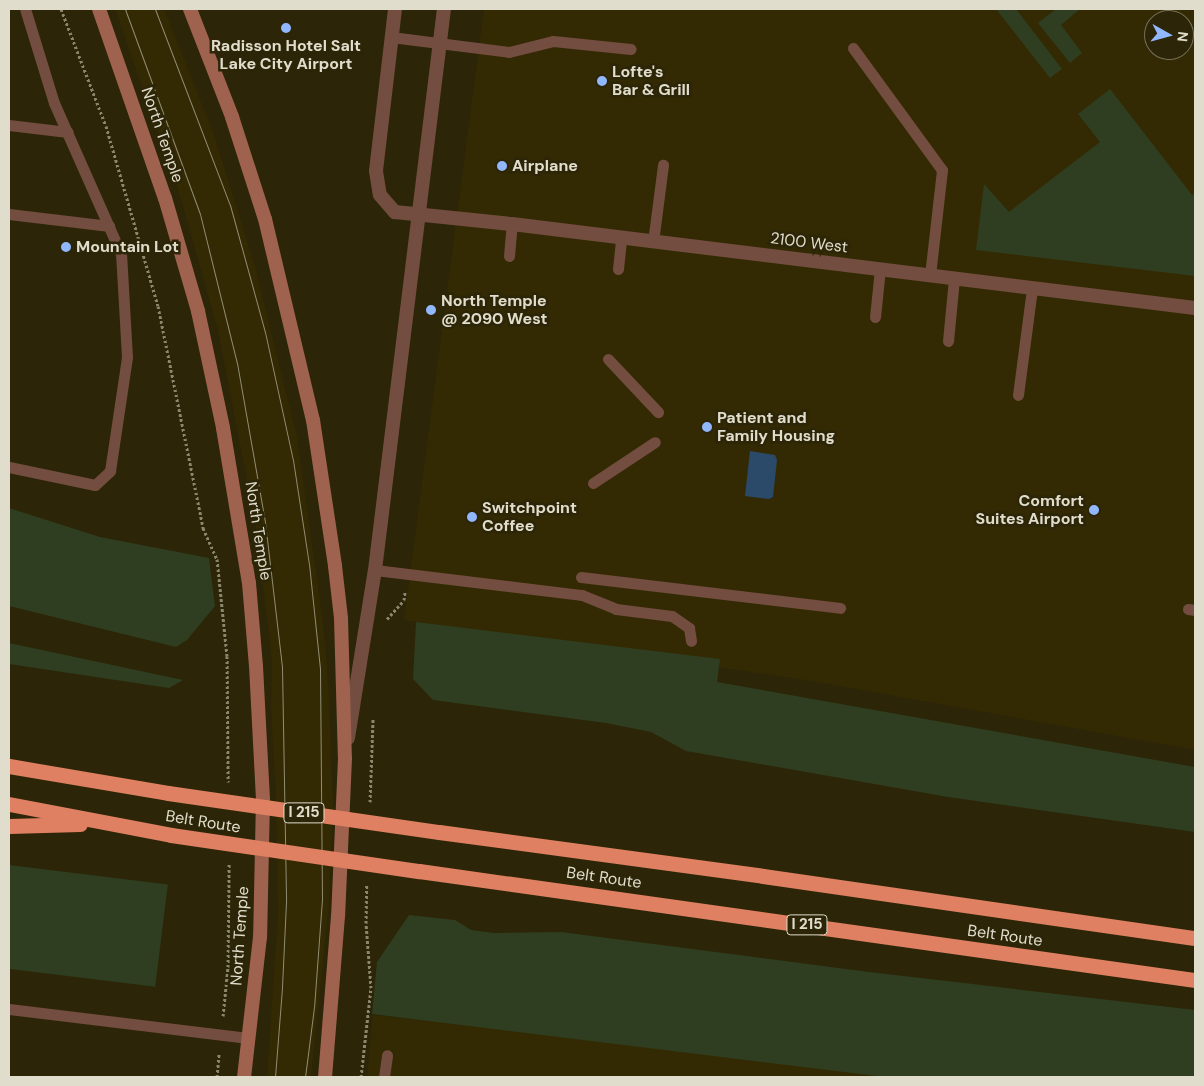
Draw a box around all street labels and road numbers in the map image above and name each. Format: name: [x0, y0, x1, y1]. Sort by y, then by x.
street label: North Temple: [137, 85, 187, 185]
street label: 2100 West: [769, 229, 849, 257]
street label: North Temple: [241, 480, 275, 582]
road number: I 215: [283, 800, 325, 826]
street label: Belt Route: [164, 807, 242, 837]
street label: Belt Route: [565, 863, 643, 893]
street label: North Temple: [227, 886, 253, 986]
road number: I 215: [786, 912, 828, 938]
street label: Belt Route: [966, 921, 1044, 951]

